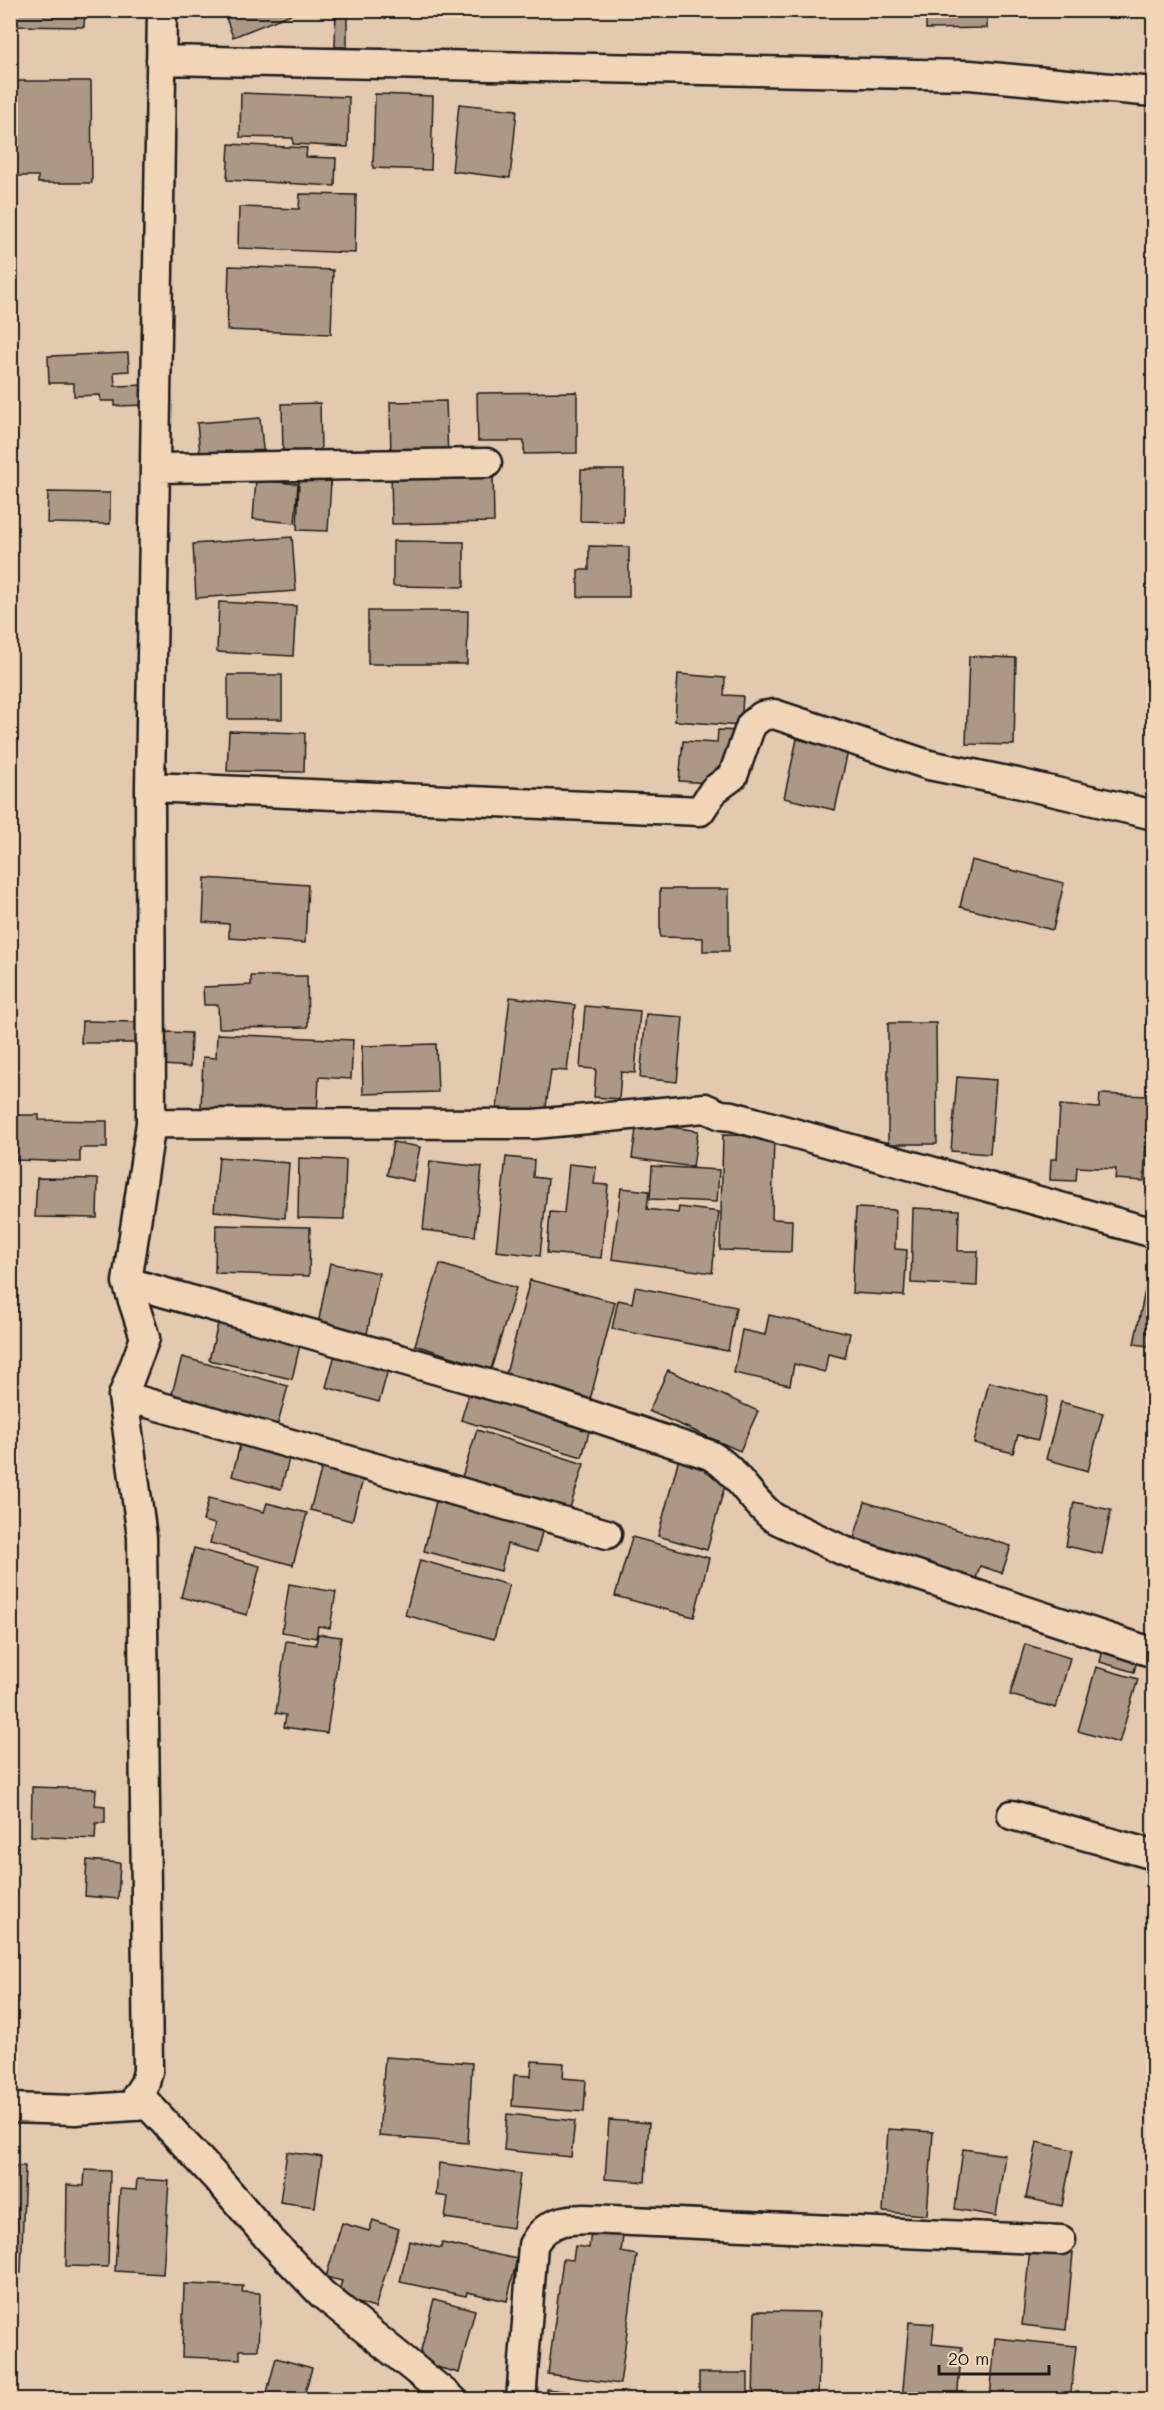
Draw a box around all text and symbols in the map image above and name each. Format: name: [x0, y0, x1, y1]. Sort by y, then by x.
scale bar: [939, 2338, 1048, 2376]
text: 20 m: [948, 2346, 989, 2370]

